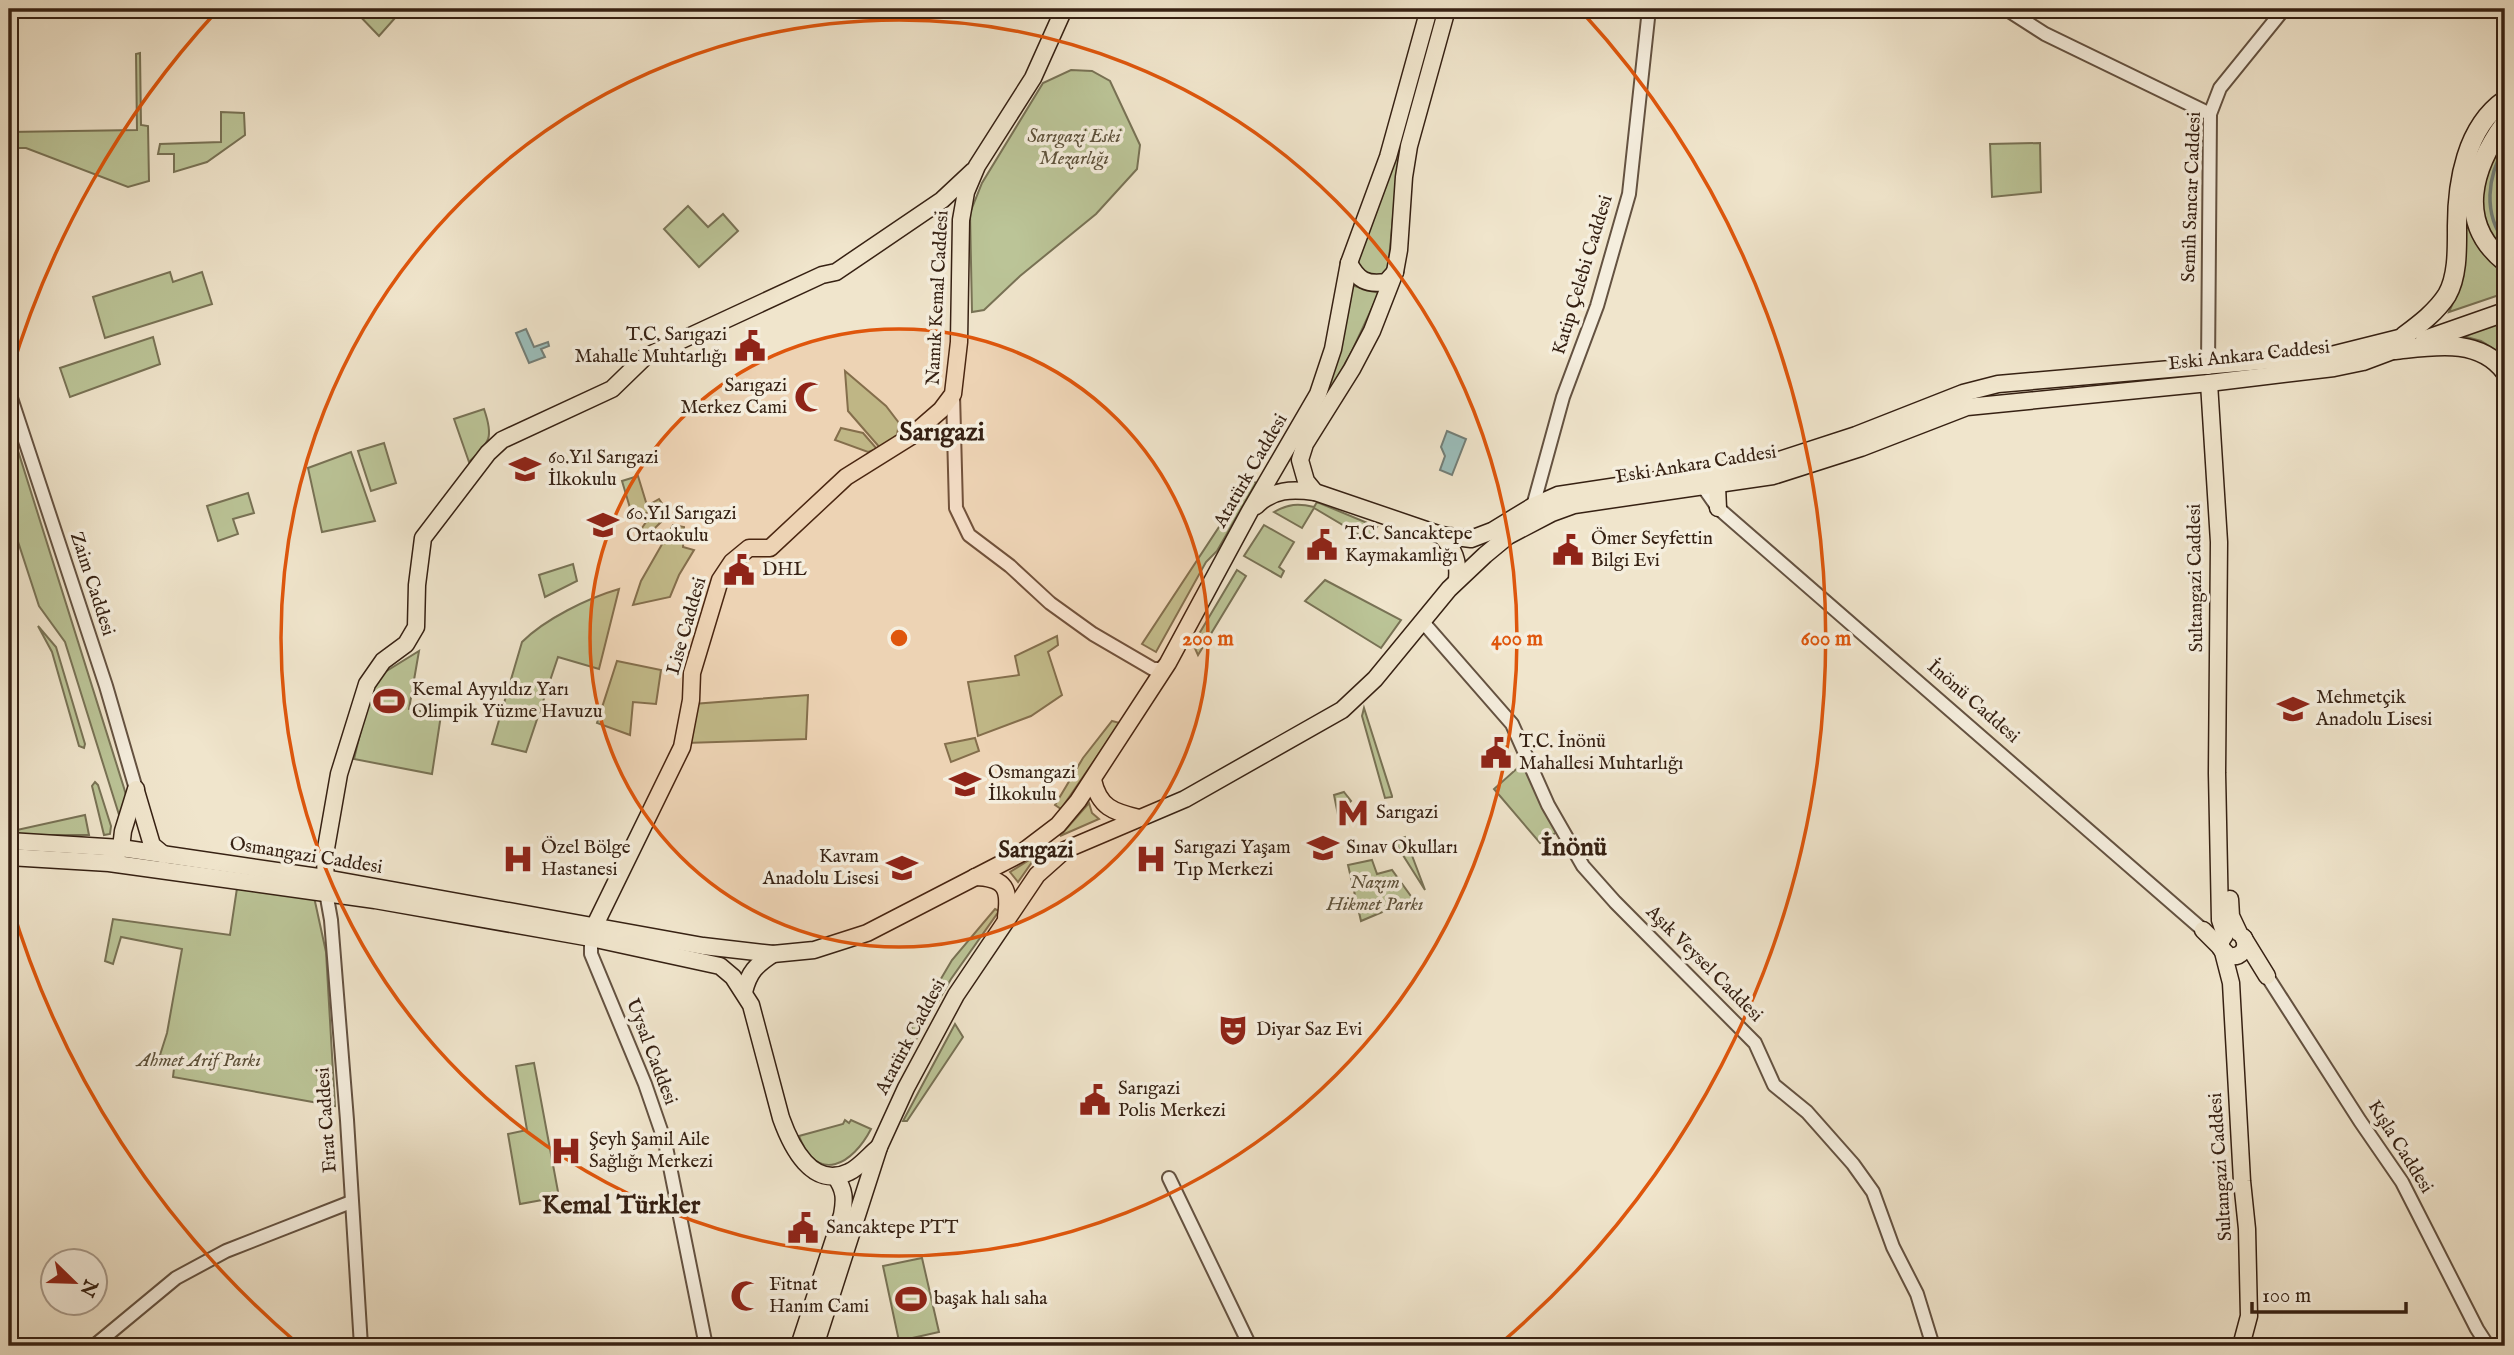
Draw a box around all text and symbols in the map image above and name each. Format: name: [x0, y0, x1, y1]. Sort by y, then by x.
street label: Semih Sancar Caddesi: [2177, 111, 2207, 283]
park label: Sarıgazi Eski Mezarlığı: [1027, 125, 1122, 171]
street label: Katip Çelebi Caddesi: [1547, 192, 1619, 358]
street label: Namık Kemal Caddesi: [921, 210, 955, 386]
place label: T.C. Sarıgazi Mahalle Muhtarlığı: [574, 323, 727, 369]
public building icon: T.C. Sarıgazi Mahalle Muhtarlığı: [733, 329, 767, 363]
street label: Eski Ankara Caddesi: [2167, 336, 2331, 376]
place label: Sarıgazi Merkez Cami: [680, 374, 787, 420]
mosque icon: Sarıgazi Merkez Cami: [793, 380, 827, 414]
street label: Atatürk Caddesi: [1208, 410, 1293, 533]
district label: Sarıgazi: [899, 416, 985, 449]
street label: Eski Ankara Caddesi: [1614, 440, 1778, 490]
place label: 60.Yıl Sarıgazi İlkokulu: [548, 446, 659, 492]
school or university icon: 60.Yıl Sarıgazi İlkokulu: [508, 452, 542, 486]
place label: 60.Yıl Sarıgazi Ortaokulu: [626, 502, 737, 548]
street label: Sultangazi Caddesi: [2183, 503, 2209, 653]
school or university icon: 60.Yıl Sarıgazi Ortaokulu: [586, 508, 620, 542]
place label: T.C. Sancaktepe Kaymakamlığı: [1345, 522, 1473, 568]
place label: Ömer Seyfettin Bilgi Evi: [1591, 527, 1713, 573]
public building icon: T.C. Sancaktepe Kaymakamlığı: [1305, 528, 1339, 562]
street label: Zaim Caddesi: [64, 529, 120, 639]
public building icon: Ömer Seyfettin Bilgi Evi: [1551, 533, 1585, 567]
public building icon: DHL: [722, 553, 756, 587]
place label: DHL: [762, 558, 807, 582]
street label: Lise Caddesi: [662, 574, 712, 678]
centre of rings: [887, 626, 911, 650]
text: 200 m: [1182, 626, 1234, 653]
text: 400 m: [1491, 626, 1544, 653]
text: 600 m: [1801, 626, 1852, 653]
street label: İnönü Caddesi: [1922, 655, 2024, 749]
place label: Kemal Ayyıldız Yarı Olimpik Yüzme Havuzu: [412, 678, 603, 724]
sports icon: Kemal Ayyıldız Yarı Olimpik Yüzme Havuzu: [372, 684, 406, 718]
place label: Mehmetçik Anadolu Lisesi: [2315, 686, 2432, 732]
school or university icon: Mehmetçik Anadolu Lisesi: [2276, 692, 2310, 726]
place label: T.C. İnönü Mahallesi Muhtarlığı: [1519, 730, 1683, 776]
public building icon: T.C. İnönü Mahallesi Muhtarlığı: [1479, 736, 1513, 770]
place label: Osmangazi İlkokulu: [988, 761, 1076, 807]
school or university icon: Osmangazi İlkokulu: [948, 767, 982, 801]
metro station icon: Sarıgazi: [1336, 796, 1370, 830]
place label: Sarıgazi: [1376, 801, 1438, 825]
school or university icon: Sınav Okulları: [1306, 831, 1340, 865]
district label: İnönü: [1541, 831, 1608, 864]
street label: Osmangazi Caddesi: [228, 832, 384, 880]
place label: Özel Bölge Hastanesi: [541, 836, 631, 882]
district label: Sarıgazi: [998, 836, 1074, 865]
place label: Sarıgazi Yaşam Tıp Merkezi: [1174, 836, 1291, 882]
place label: Sınav Okulları: [1346, 836, 1458, 860]
hospital icon: Özel Bölge Hastanesi: [501, 842, 535, 876]
hospital icon: Sarıgazi Yaşam Tıp Merkezi: [1134, 842, 1168, 876]
place label: Kavram Anadolu Lisesi: [762, 845, 879, 891]
school or university icon: Kavram Anadolu Lisesi: [885, 851, 919, 885]
park label: Nazım Hikmet Parkı: [1325, 871, 1424, 917]
street label: Aşık Veysel Caddesi: [1640, 900, 1768, 1028]
street label: Atatürk Caddesi: [870, 975, 952, 1100]
street label: Uysal Caddesi: [620, 995, 682, 1109]
theatre icon: Diyar Saz Evi: [1216, 1013, 1250, 1047]
place label: Diyar Saz Evi: [1256, 1018, 1362, 1042]
park label: Ahmet Arif Parkı: [135, 1049, 261, 1073]
street label: Fırat Caddesi: [311, 1067, 343, 1173]
place label: Sarıgazi Polis Merkezi: [1118, 1077, 1226, 1123]
public building icon: Sarıgazi Polis Merkezi: [1078, 1083, 1112, 1117]
street label: Sultangazi Caddesi: [2204, 1092, 2238, 1242]
street label: Kışla Caddesi: [2362, 1096, 2438, 1198]
place label: Şeyh Şamil Aile Sağlığı Merkezi: [589, 1128, 713, 1174]
hospital icon: Şeyh Şamil Aile Sağlığı Merkezi: [549, 1134, 583, 1168]
district label: Kemal Türkler: [542, 1189, 701, 1222]
public building icon: Sancaktepe PTT: [786, 1211, 820, 1245]
place label: Sancaktepe PTT: [826, 1216, 958, 1240]
north arrow: [38, 1246, 108, 1316]
scale bar: [2252, 1271, 2406, 1315]
place label: Fitnat Hanım Cami: [769, 1273, 869, 1319]
text: N: [73, 1275, 102, 1301]
mosque icon: Fitnat Hanım Cami: [729, 1279, 763, 1313]
sports icon: başak halı saha: [894, 1282, 928, 1316]
text: 100 m: [2262, 1283, 2311, 1310]
place label: başak halı saha: [934, 1287, 1048, 1311]

